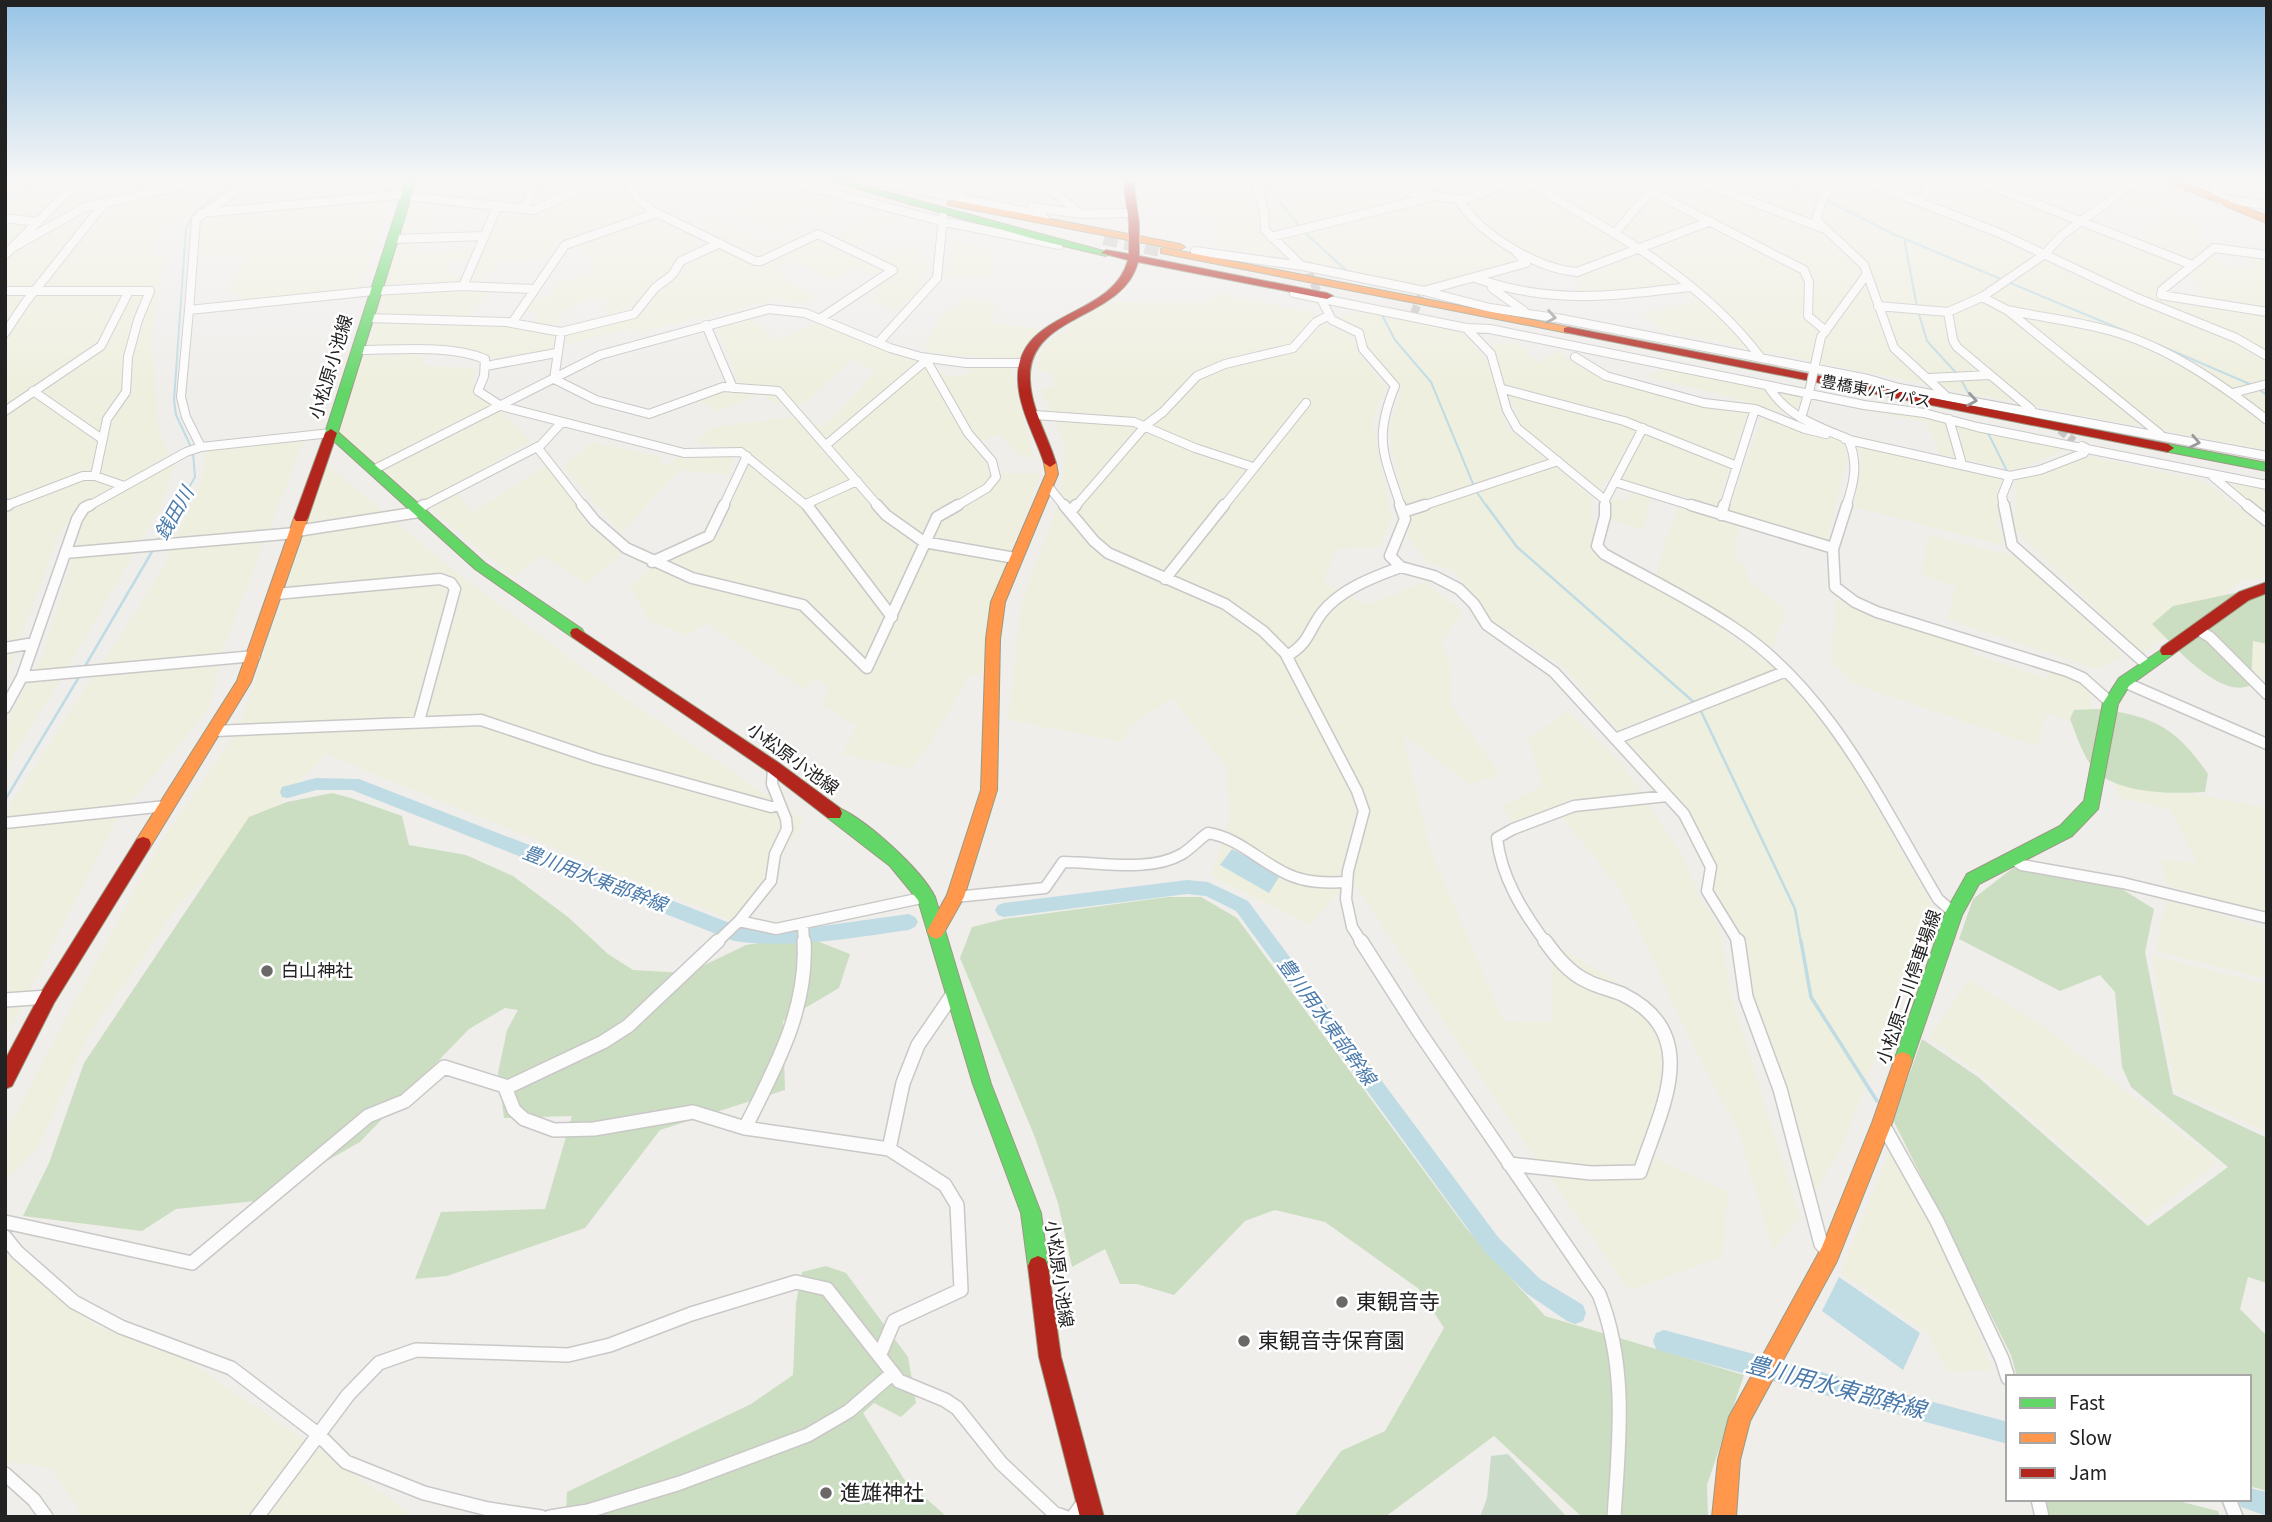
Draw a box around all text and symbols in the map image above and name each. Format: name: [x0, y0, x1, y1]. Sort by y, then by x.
one-way arrow: [1545, 309, 1557, 324]
street label: 小松原小池線: [304, 312, 359, 422]
street label: 豊橋東バイパス: [1819, 371, 1933, 413]
one-way arrow: [1966, 392, 1978, 407]
one-way arrow: [2189, 434, 2201, 449]
water label: 銭田川: [149, 481, 202, 545]
street label: 小松原小池線: [742, 718, 844, 801]
water label: 豊川用水東部幹線: [519, 840, 672, 920]
street label: 小松原二川停車場線: [1871, 907, 1948, 1068]
water label: 豊川用水東部幹線: [1270, 952, 1383, 1093]
place label: 白山神社: [281, 959, 353, 984]
marker: 白山神社: [259, 963, 275, 979]
street label: 小松原小池線: [1039, 1219, 1078, 1329]
place label: 東観音寺: [1356, 1287, 1440, 1317]
marker: 東観音寺: [1334, 1294, 1350, 1310]
place label: 東観音寺保育園: [1258, 1326, 1405, 1356]
marker: 東観音寺保育園: [1236, 1333, 1252, 1349]
water label: 豊川用水東部幹線: [1743, 1348, 1932, 1428]
legend: [2006, 1375, 2251, 1501]
text: Fast: [2069, 1388, 2105, 1418]
text: Slow: [2069, 1423, 2112, 1453]
text: Jam: [2069, 1458, 2107, 1488]
place label: 進雄神社: [840, 1478, 924, 1508]
marker: 進雄神社: [818, 1485, 834, 1501]

